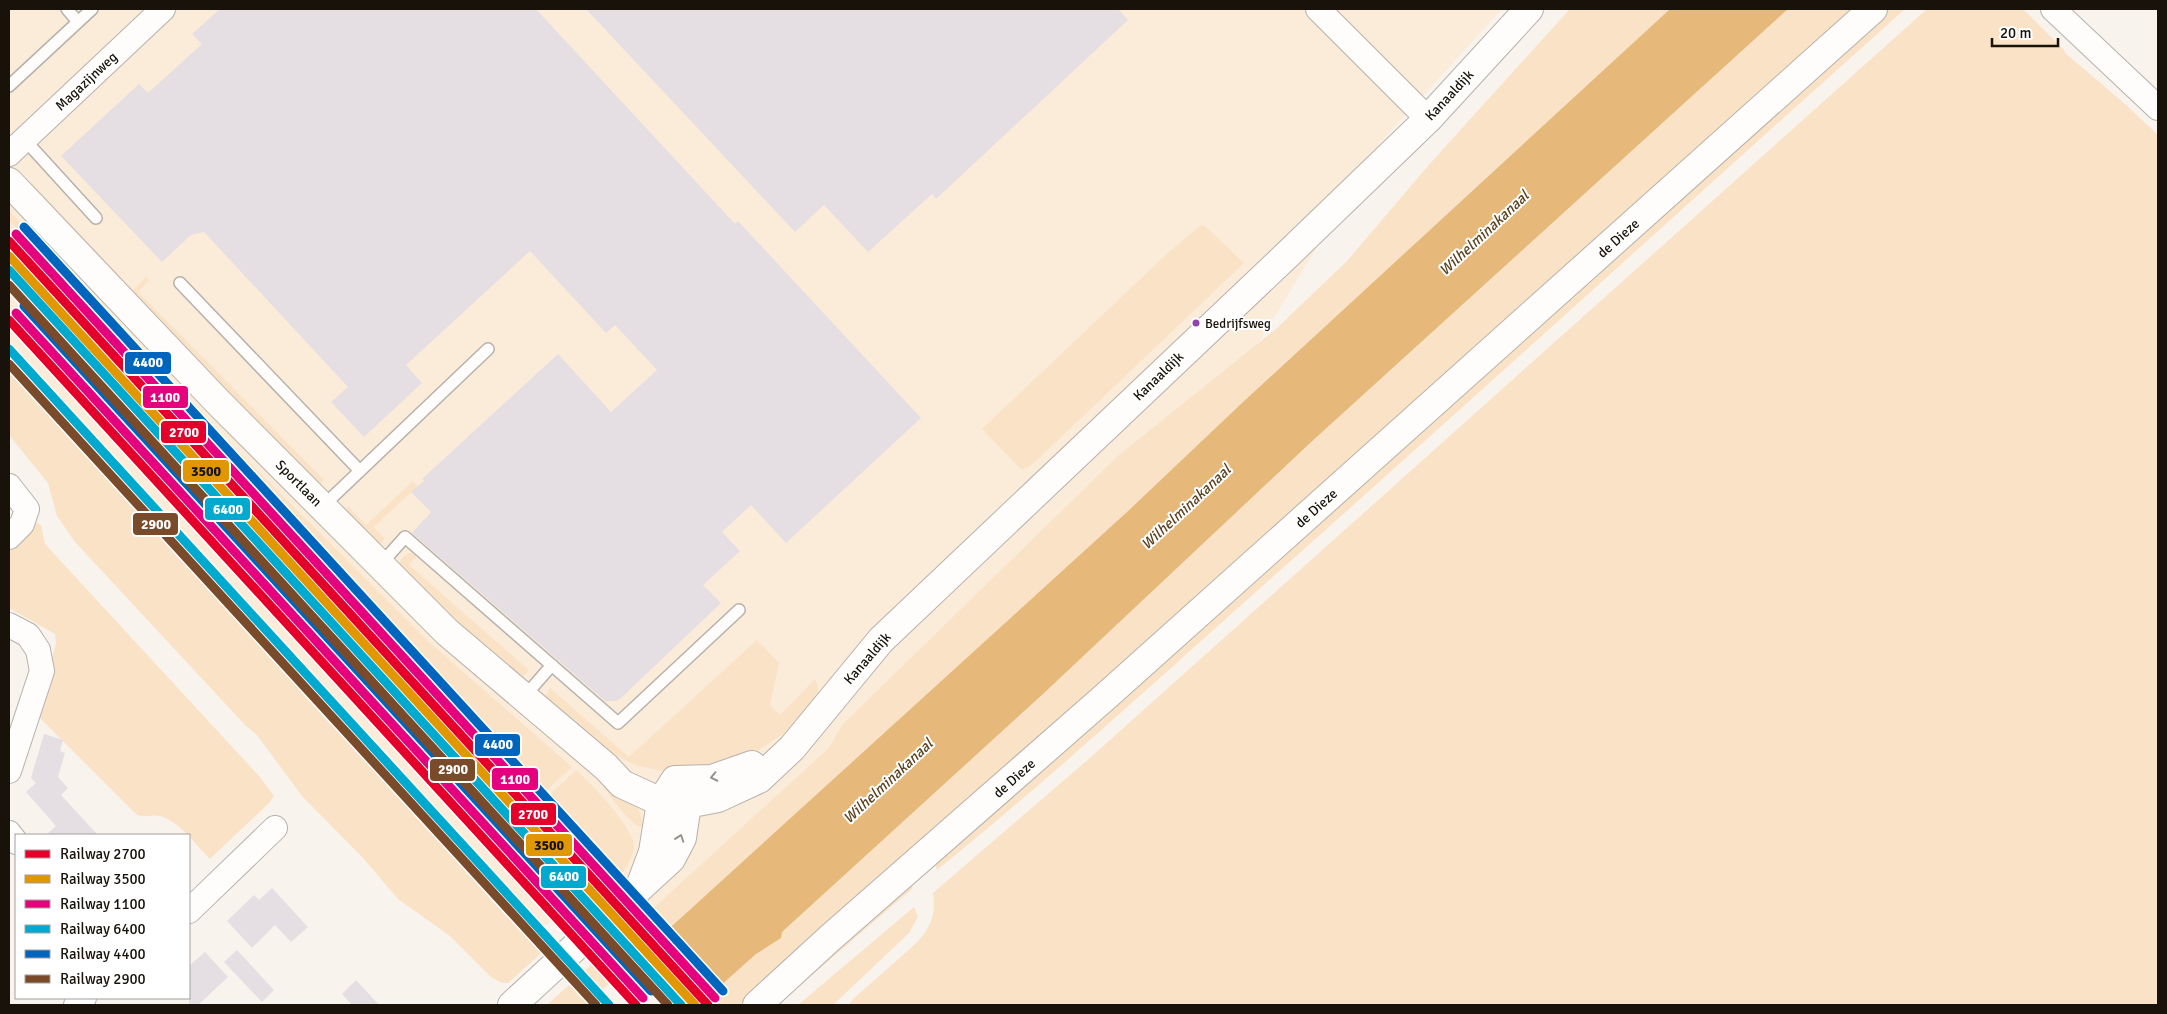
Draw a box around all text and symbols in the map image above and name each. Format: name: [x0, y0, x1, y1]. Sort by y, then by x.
scale bar: [1992, 15, 2058, 47]
text: 20 m: [2000, 24, 2031, 42]
street label: Magazijnweg: [52, 48, 121, 114]
street label: Kanaaldijk: [1422, 66, 1477, 124]
water label: Wilhelminakanaal: [1435, 186, 1534, 279]
street label: de Dieze: [1594, 215, 1643, 262]
place label: Bedrijfsweg: [1205, 316, 1271, 332]
marker: Bedrijfsweg: [1191, 318, 1201, 328]
street label: Kanaaldijk: [1130, 348, 1187, 404]
line badge: 4400: [124, 351, 172, 375]
text: 4400: [133, 354, 164, 371]
line badge: 1100: [142, 385, 189, 409]
text: 1100: [150, 389, 181, 406]
line badge: 2700: [160, 420, 207, 444]
text: 2700: [169, 424, 200, 441]
street label: Sportlaan: [272, 457, 325, 510]
line badge: 3500: [182, 459, 230, 483]
water label: Wilhelminakanaal: [1137, 460, 1236, 553]
text: 3500: [191, 463, 222, 480]
street label: de Dieze: [1292, 485, 1341, 532]
line badge: 6400: [204, 497, 251, 521]
text: 6400: [213, 501, 244, 518]
line badge: 2900: [132, 512, 179, 536]
text: 2900: [141, 516, 172, 533]
street label: Kanaaldijk: [840, 629, 895, 688]
line badge: 4400: [474, 733, 521, 757]
water label: Wilhelminakanaal: [839, 734, 938, 827]
text: 4400: [483, 736, 514, 753]
street label: de Dieze: [990, 755, 1039, 802]
line badge: 2900: [429, 758, 476, 782]
text: 2900: [438, 761, 469, 778]
line badge: 1100: [491, 767, 539, 791]
text: 1100: [500, 771, 531, 788]
one-way arrow: [709, 771, 718, 782]
line badge: 2700: [510, 802, 557, 826]
text: 2700: [518, 806, 549, 823]
line badge: 3500: [525, 833, 573, 857]
legend: [15, 834, 190, 999]
one-way arrow: [674, 835, 684, 843]
text: 3500: [534, 837, 565, 854]
text: Railway 2700: [60, 845, 146, 863]
line badge: 6400: [540, 865, 587, 889]
text: 6400: [549, 868, 580, 885]
text: Railway 3500: [60, 870, 146, 888]
text: Railway 1100: [60, 895, 146, 913]
text: Railway 6400: [60, 920, 146, 938]
text: Railway 4400: [60, 945, 146, 963]
text: Railway 2900: [60, 970, 146, 988]

